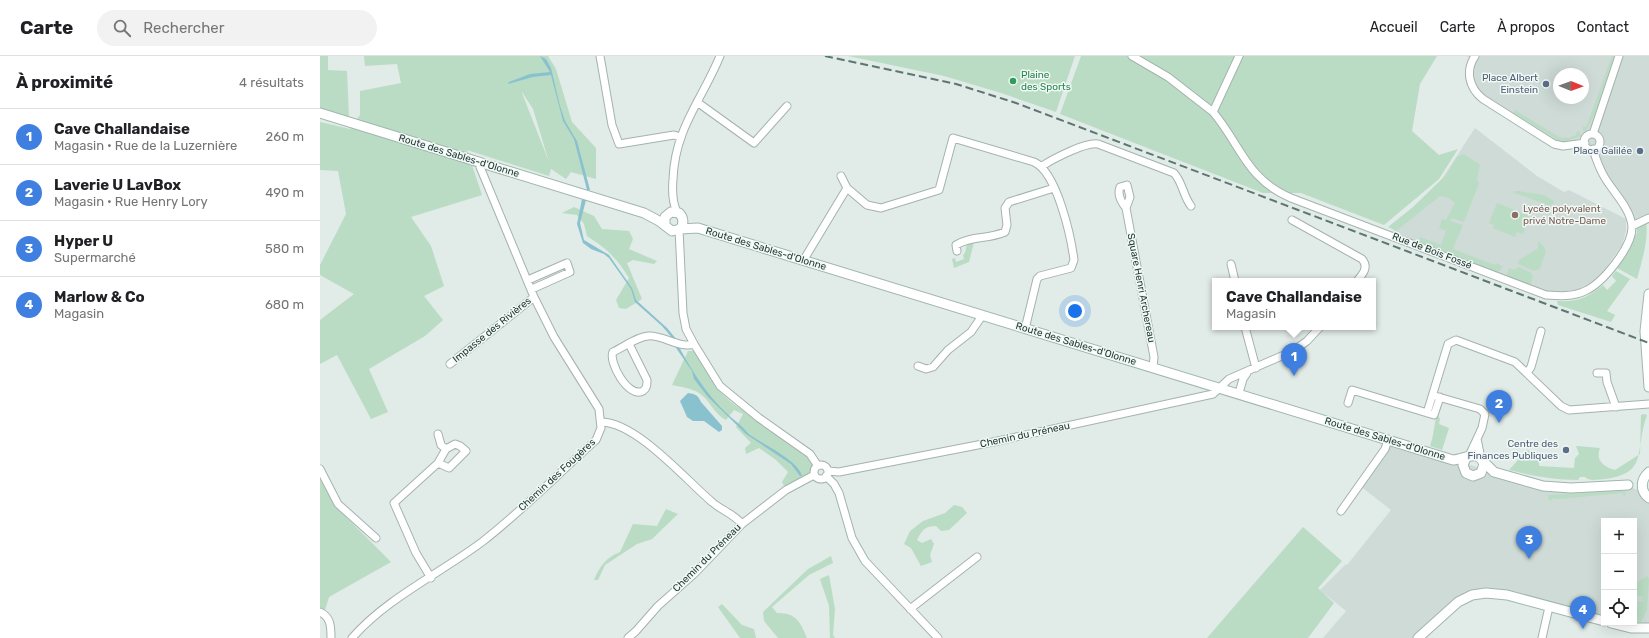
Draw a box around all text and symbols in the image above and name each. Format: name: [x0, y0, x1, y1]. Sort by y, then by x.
search box: [97, 10, 377, 46]
text: Carte: [20, 16, 73, 39]
icon: search: [111, 17, 133, 39]
text: Rechercher: [143, 19, 224, 37]
text: Accueil: [1370, 19, 1418, 36]
text: Carte: [1440, 19, 1475, 36]
text: À propos: [1497, 19, 1555, 36]
text: Contact: [1577, 19, 1629, 36]
north arrow: [1553, 68, 1589, 104]
place label: Plaine des Sports: [1021, 69, 1071, 93]
text: À proximité: [16, 72, 113, 92]
place label: Place Albert Einstein: [1482, 72, 1538, 96]
text: 4 résultats: [239, 75, 304, 90]
marker: Plaine des Sports: [1008, 76, 1018, 86]
marker: Place Albert Einstein: [1541, 79, 1551, 89]
text: Cave Challandaise: [54, 120, 190, 138]
text: 1: [26, 129, 32, 144]
text: 260 m: [266, 129, 304, 144]
street label: Route des Sables-d'Olonne: [397, 132, 521, 180]
text: Magasin · Rue de la Luzernière: [54, 138, 237, 153]
place label: Place Galilée: [1573, 145, 1632, 157]
marker: Place Galilée: [1635, 146, 1645, 156]
text: Laverie U LavBox: [54, 176, 181, 194]
text: 2: [25, 185, 33, 200]
text: 490 m: [265, 185, 304, 200]
text: Magasin · Rue Henry Lory: [54, 194, 208, 209]
place label: Lycée polyvalent privé Notre-Dame: [1523, 203, 1607, 227]
marker: Lycée polyvalent privé Notre-Dame: [1510, 210, 1520, 220]
street label: Route des Sables-d'Olonne: [704, 225, 828, 273]
street label: Rue de Bois Fossé: [1391, 230, 1474, 272]
text: Hyper U: [54, 232, 113, 250]
street label: Square Henri Archereau: [1125, 232, 1157, 344]
text: 3: [25, 241, 33, 256]
text: 580 m: [265, 241, 304, 256]
text: Supermarché: [54, 250, 136, 265]
popup: [1212, 278, 1376, 330]
text: Marlow & Co: [54, 288, 145, 306]
text: Cave Challandaise: [1226, 288, 1362, 306]
street label: Impasse des Rivières: [450, 295, 534, 365]
text: 4: [25, 297, 33, 312]
text: 680 m: [265, 297, 304, 312]
your location: [1065, 301, 1085, 321]
text: Magasin: [54, 306, 104, 321]
text: Magasin: [1226, 306, 1276, 321]
street label: Route des Sables-d'Olonne: [1014, 320, 1138, 368]
pin: 1: [1281, 343, 1307, 376]
pin: 2: [1486, 390, 1512, 423]
street label: Route des Sables-d'Olonne: [1323, 415, 1447, 463]
street label: Chemin du Préneau: [979, 420, 1071, 450]
street label: Chemin des Fougères: [516, 436, 598, 514]
place label: Centre des Finances Publiques: [1468, 438, 1558, 462]
marker: Centre des Finances Publiques: [1561, 445, 1571, 455]
map controls: [1601, 518, 1637, 626]
button: +: [1601, 518, 1637, 554]
street label: Chemin du Préneau: [670, 521, 744, 595]
pin: 3: [1516, 526, 1542, 559]
button: −: [1601, 554, 1637, 590]
button: locate: [1601, 590, 1637, 626]
pin: 4: [1570, 596, 1596, 629]

